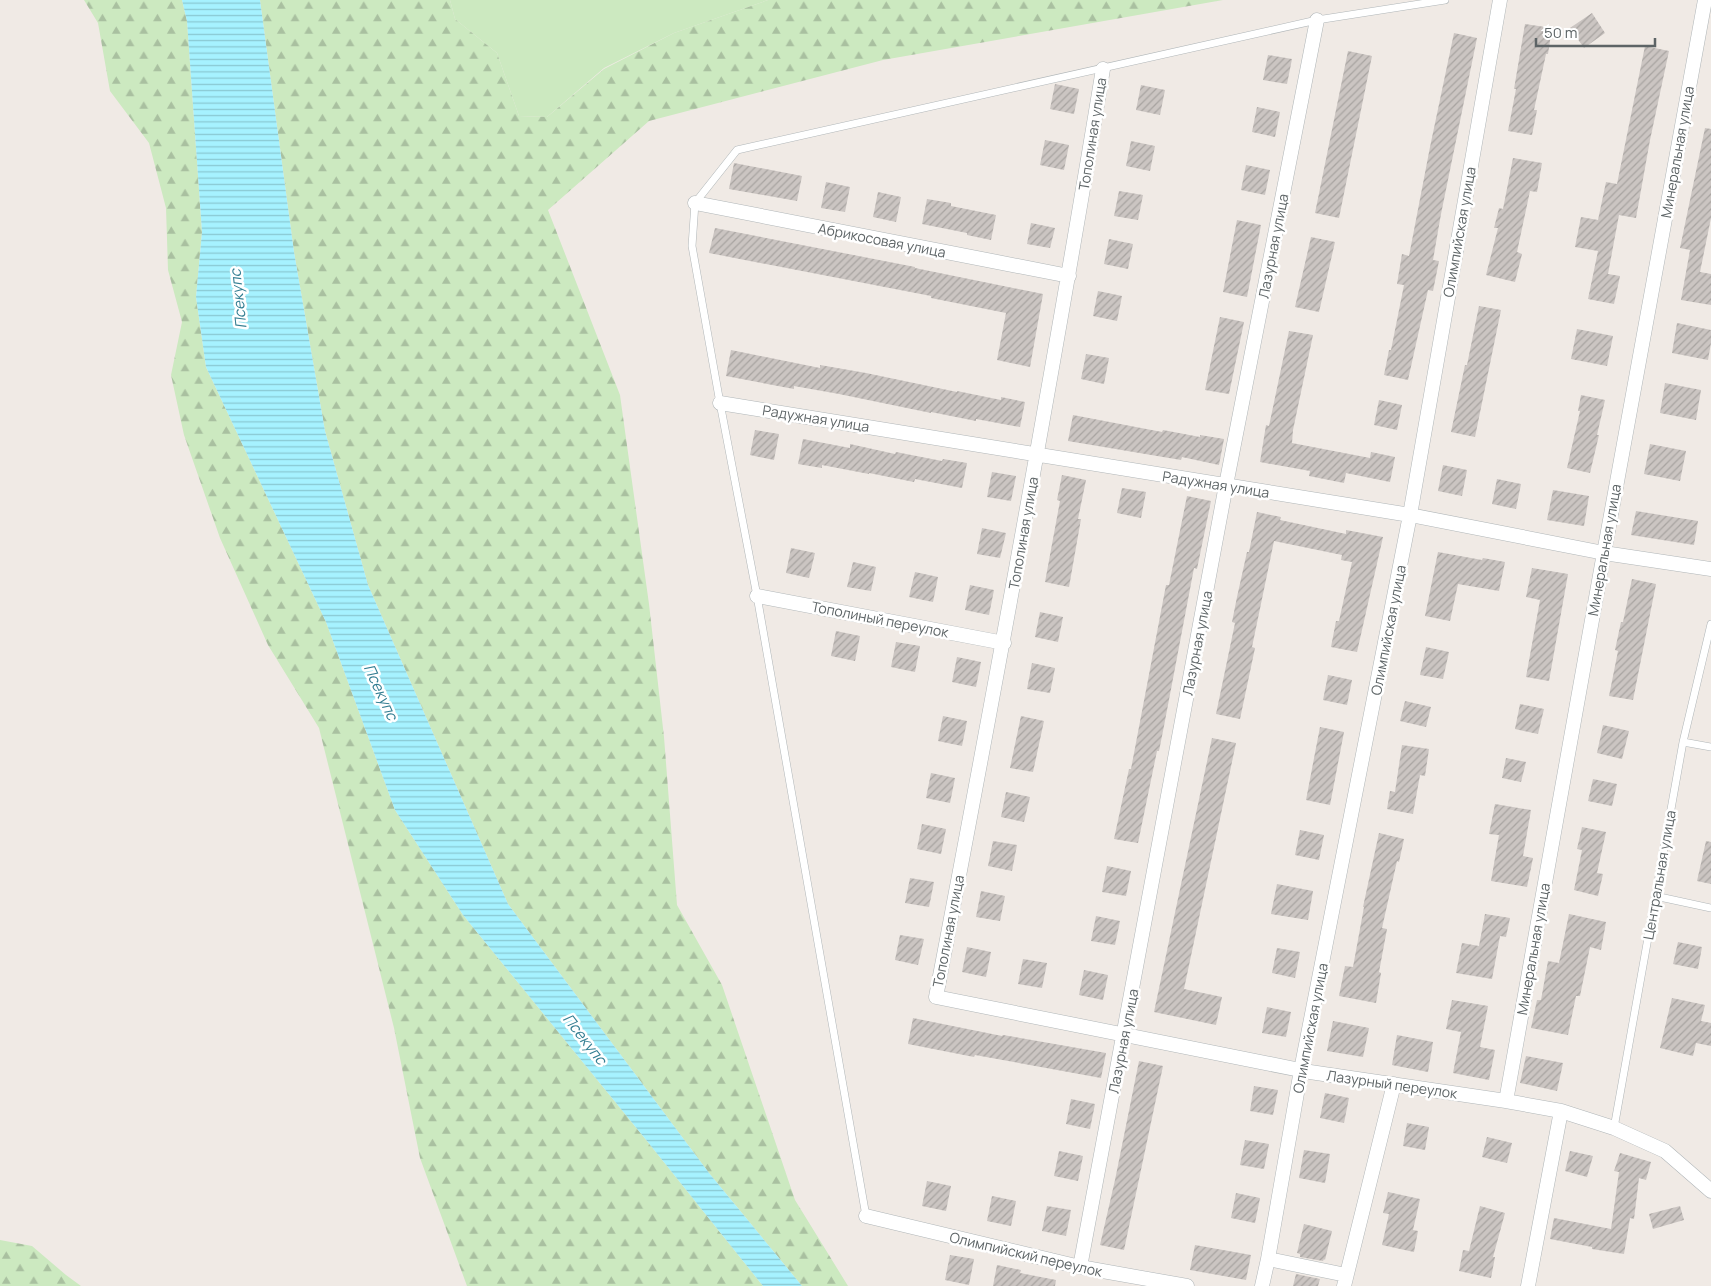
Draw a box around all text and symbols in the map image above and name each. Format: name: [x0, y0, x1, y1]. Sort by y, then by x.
scale bar: [1536, 15, 1655, 47]
text: 50 m: [1544, 22, 1578, 43]
street label: Тополиная улица: [1074, 76, 1110, 192]
street label: Минеральная улица: [1656, 84, 1698, 220]
street label: Олимпийская улица: [1438, 165, 1480, 299]
street label: Лазурная улица: [1254, 192, 1292, 300]
street label: Абрикосовая улица: [817, 218, 947, 262]
water label: Псекупс: [224, 267, 252, 330]
street label: Радужная улица: [761, 400, 871, 436]
street label: Радужная улица: [1161, 466, 1271, 502]
street label: Тополиная улица: [1004, 475, 1042, 591]
street label: Минеральная улица: [1583, 482, 1625, 618]
street label: Олимпийская улица: [1366, 563, 1410, 697]
street label: Лазурная улица: [1178, 589, 1216, 697]
street label: Тополиный переулок: [810, 596, 951, 642]
water label: Псекупс: [359, 661, 404, 725]
street label: Центральная улица: [1638, 809, 1680, 941]
street label: Тополиная улица: [928, 873, 968, 989]
street label: Минеральная улица: [1512, 881, 1554, 1017]
street label: Олимпийская улица: [1288, 961, 1332, 1095]
street label: Лазурная улица: [1104, 987, 1142, 1095]
water label: Псекупс: [558, 1009, 613, 1070]
street label: Лазурный переулок: [1326, 1065, 1460, 1103]
street label: Олимпийский переулок: [948, 1227, 1105, 1281]

